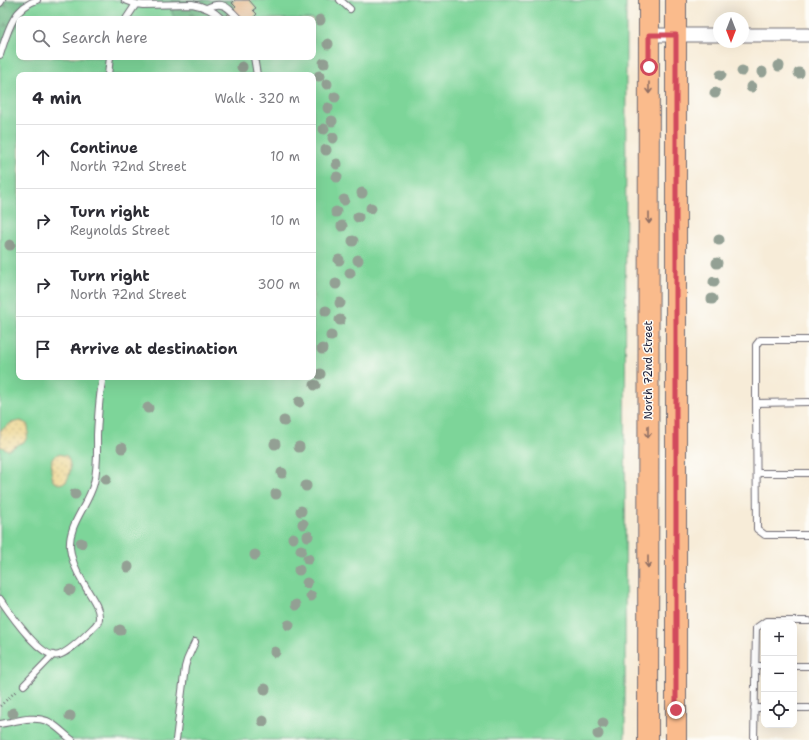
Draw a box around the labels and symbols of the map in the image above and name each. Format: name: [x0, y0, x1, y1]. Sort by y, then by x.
north arrow: [713, 12, 749, 48]
route start: [640, 58, 658, 76]
one-way arrow: [645, 81, 653, 94]
one-way arrow: [645, 211, 653, 224]
street label: North 72nd Street: [641, 320, 656, 419]
one-way arrow: [644, 425, 652, 438]
one-way arrow: [644, 555, 652, 568]
route end: [667, 701, 685, 719]

